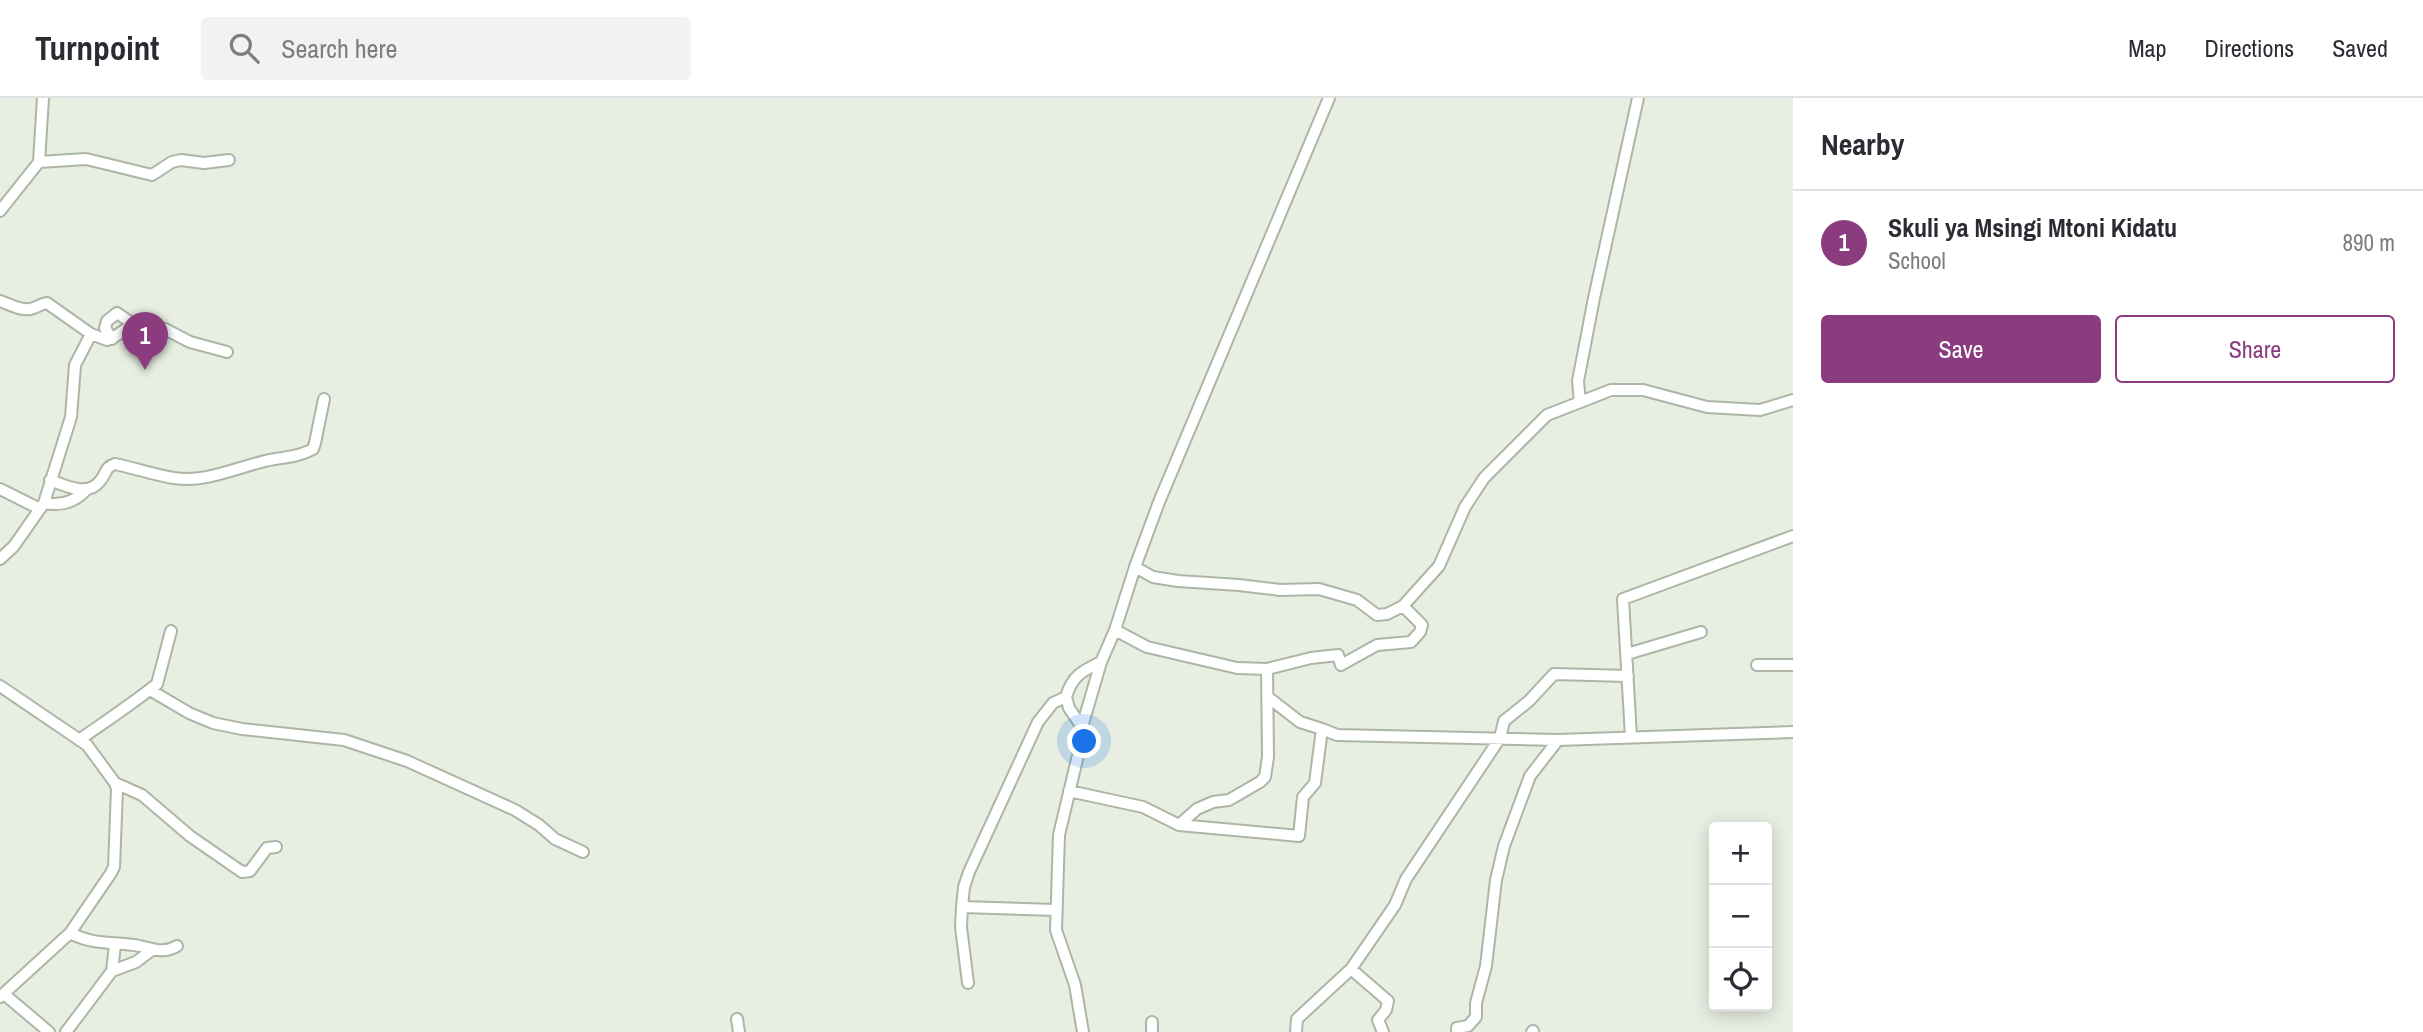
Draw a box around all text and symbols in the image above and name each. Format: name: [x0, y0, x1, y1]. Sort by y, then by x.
search box: [201, 17, 691, 80]
text: Turnpoint: [35, 26, 159, 70]
icon: search: [225, 29, 263, 67]
text: Search here: [281, 31, 397, 66]
text: Map: [2128, 32, 2166, 64]
text: Directions: [2204, 32, 2294, 64]
text: Saved: [2332, 32, 2388, 64]
text: Nearby: [1821, 124, 1904, 164]
text: Skuli ya Msingi Mtoni Kidatu: [1888, 210, 2177, 245]
text: 1: [1839, 227, 1849, 258]
text: 890 m: [2343, 227, 2395, 258]
text: School: [1888, 245, 1946, 276]
pin: 1: [122, 312, 168, 370]
button: Save: [1821, 315, 2101, 383]
button: Share: [2115, 315, 2395, 383]
your location: [1067, 724, 1101, 758]
map controls: [1709, 822, 1772, 1011]
button: +: [1709, 822, 1772, 885]
button: −: [1709, 885, 1772, 948]
button: locate: [1709, 948, 1772, 1011]

